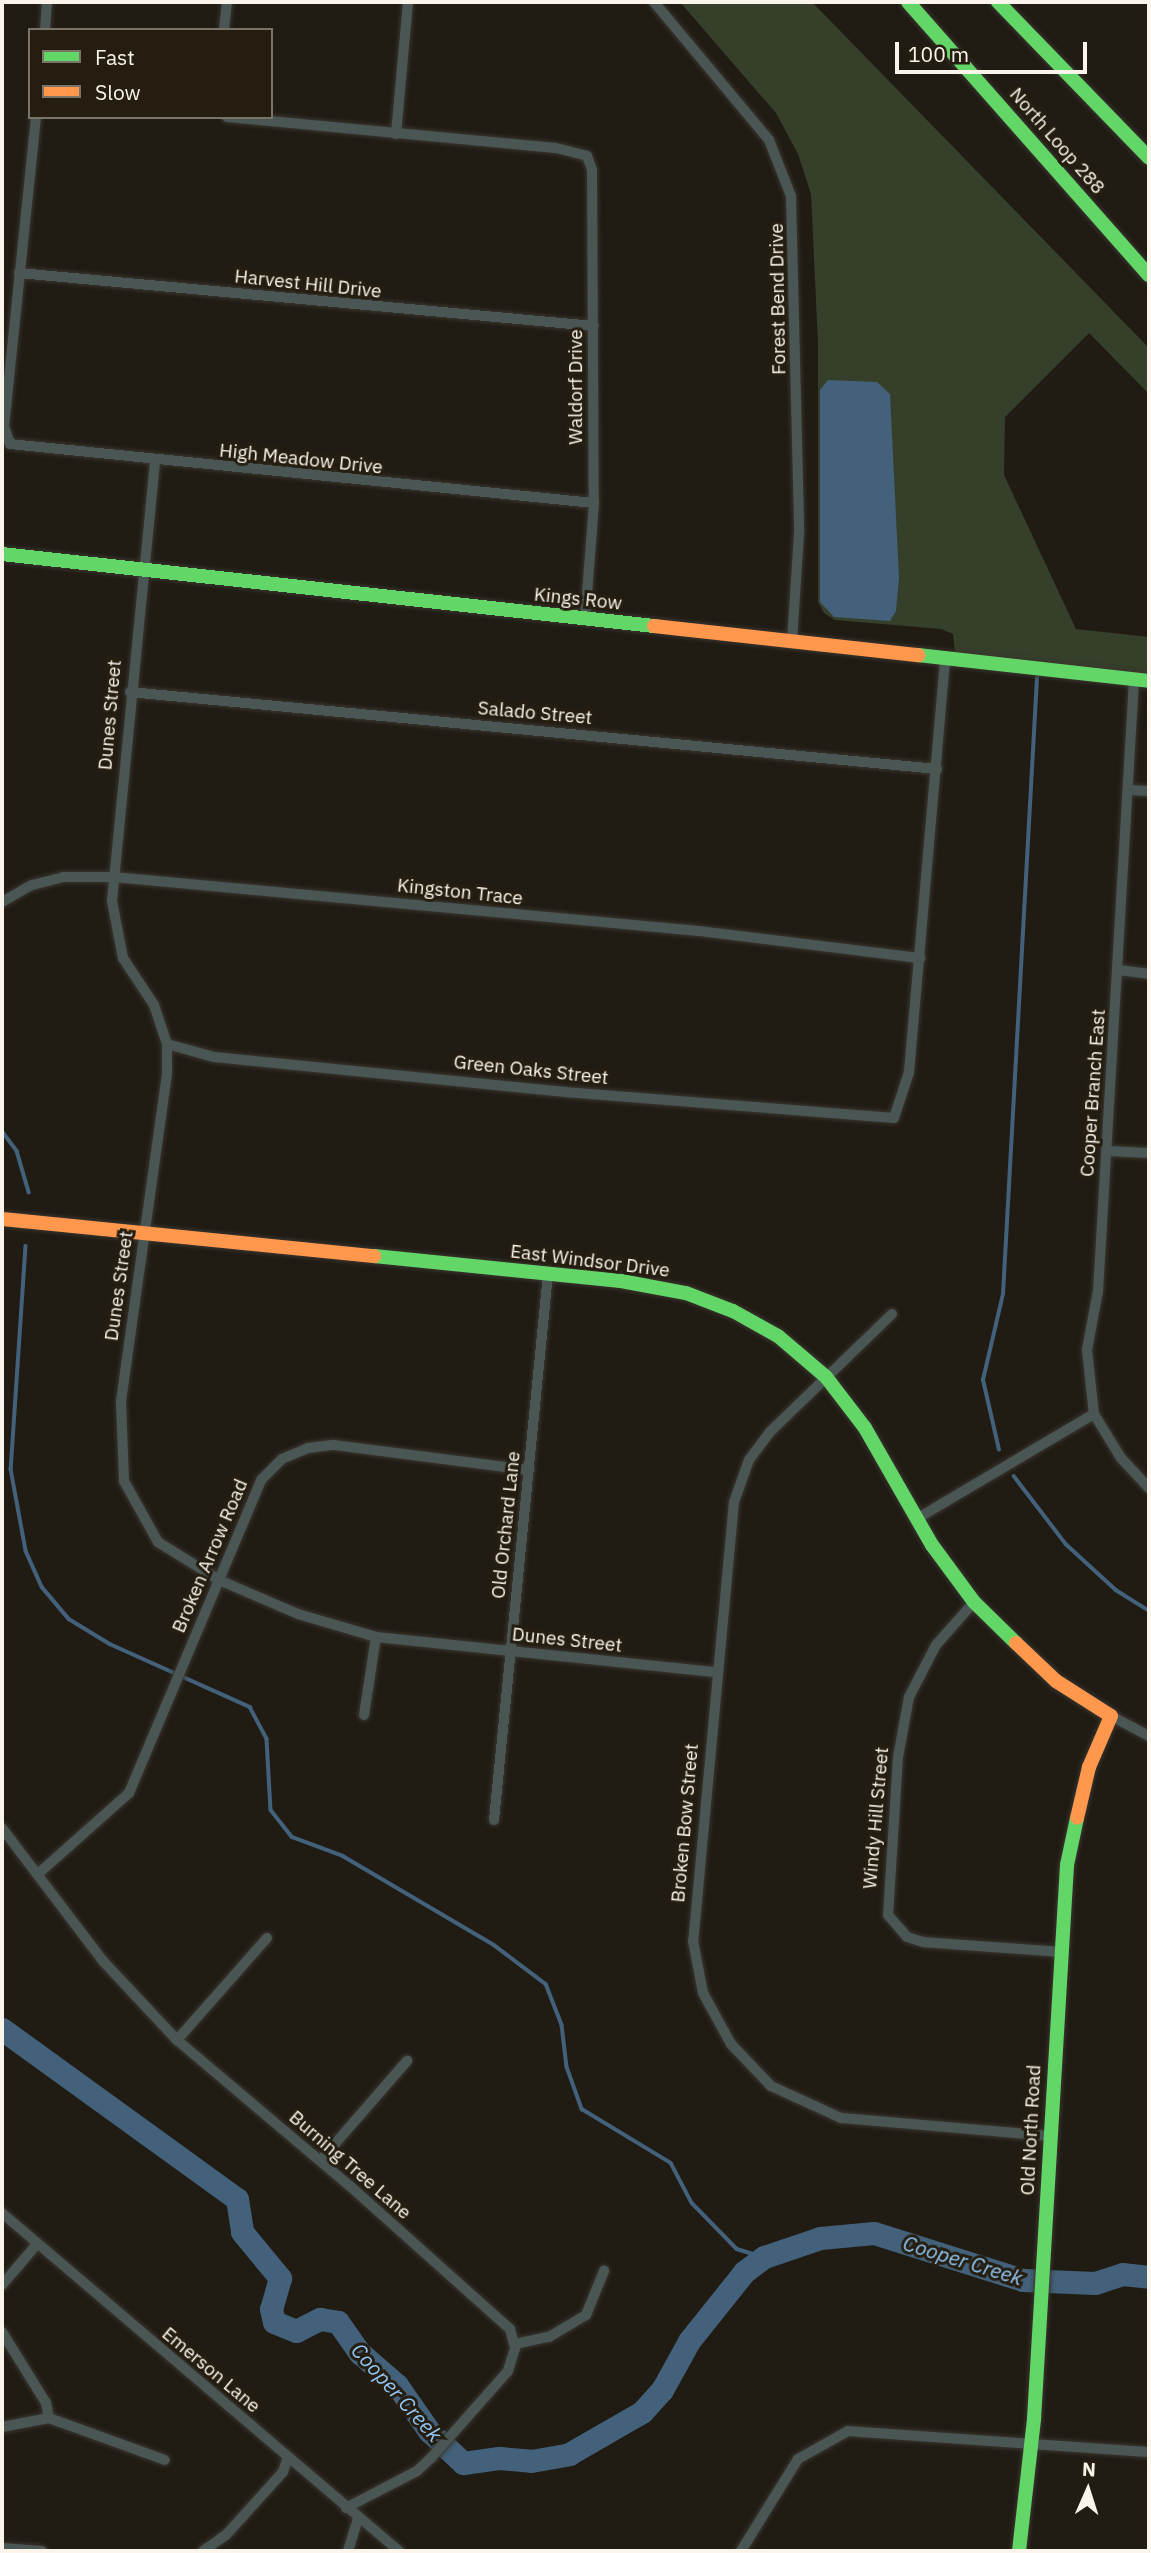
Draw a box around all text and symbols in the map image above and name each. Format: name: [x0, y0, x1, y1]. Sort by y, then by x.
legend: [28, 28, 273, 119]
scale bar: [899, 28, 1092, 72]
text: 100 m: [908, 40, 969, 68]
text: Fast: [95, 43, 135, 71]
text: Slow: [95, 78, 141, 106]
street label: North Loop 288: [1005, 83, 1109, 199]
street label: Forest Bend Drive: [765, 223, 791, 375]
street label: Harvest Hill Drive: [233, 265, 383, 303]
street label: Waldorf Drive: [565, 329, 587, 445]
street label: High Meadow Drive: [218, 439, 384, 479]
street label: Kings Row: [533, 583, 623, 615]
street label: Dunes Street: [94, 659, 126, 771]
street label: Salado Street: [477, 697, 593, 729]
street label: Kingston Trace: [396, 874, 524, 910]
street label: Cooper Branch East: [1076, 1008, 1110, 1178]
street label: Green Oaks Street: [452, 1051, 610, 1089]
street label: Dunes Street: [100, 1230, 138, 1342]
street label: East Windsor Drive: [509, 1240, 671, 1282]
street label: Old Orchard Lane: [487, 1450, 525, 1600]
street label: Broken Arrow Road: [167, 1476, 253, 1636]
street label: Dunes Street: [511, 1623, 623, 1657]
street label: Broken Bow Street: [667, 1743, 703, 1903]
street label: Windy Hill Street: [858, 1746, 894, 1890]
street label: Old North Road: [1016, 2064, 1046, 2196]
street label: Burning Tree Lane: [284, 2106, 416, 2224]
water label: Cooper Creek: [900, 2230, 1026, 2290]
street label: Emerson Lane: [157, 2322, 265, 2418]
water label: Cooper Creek: [346, 2338, 448, 2446]
north arrow: [1053, 2455, 1123, 2525]
text: N: [1082, 2457, 1097, 2481]

